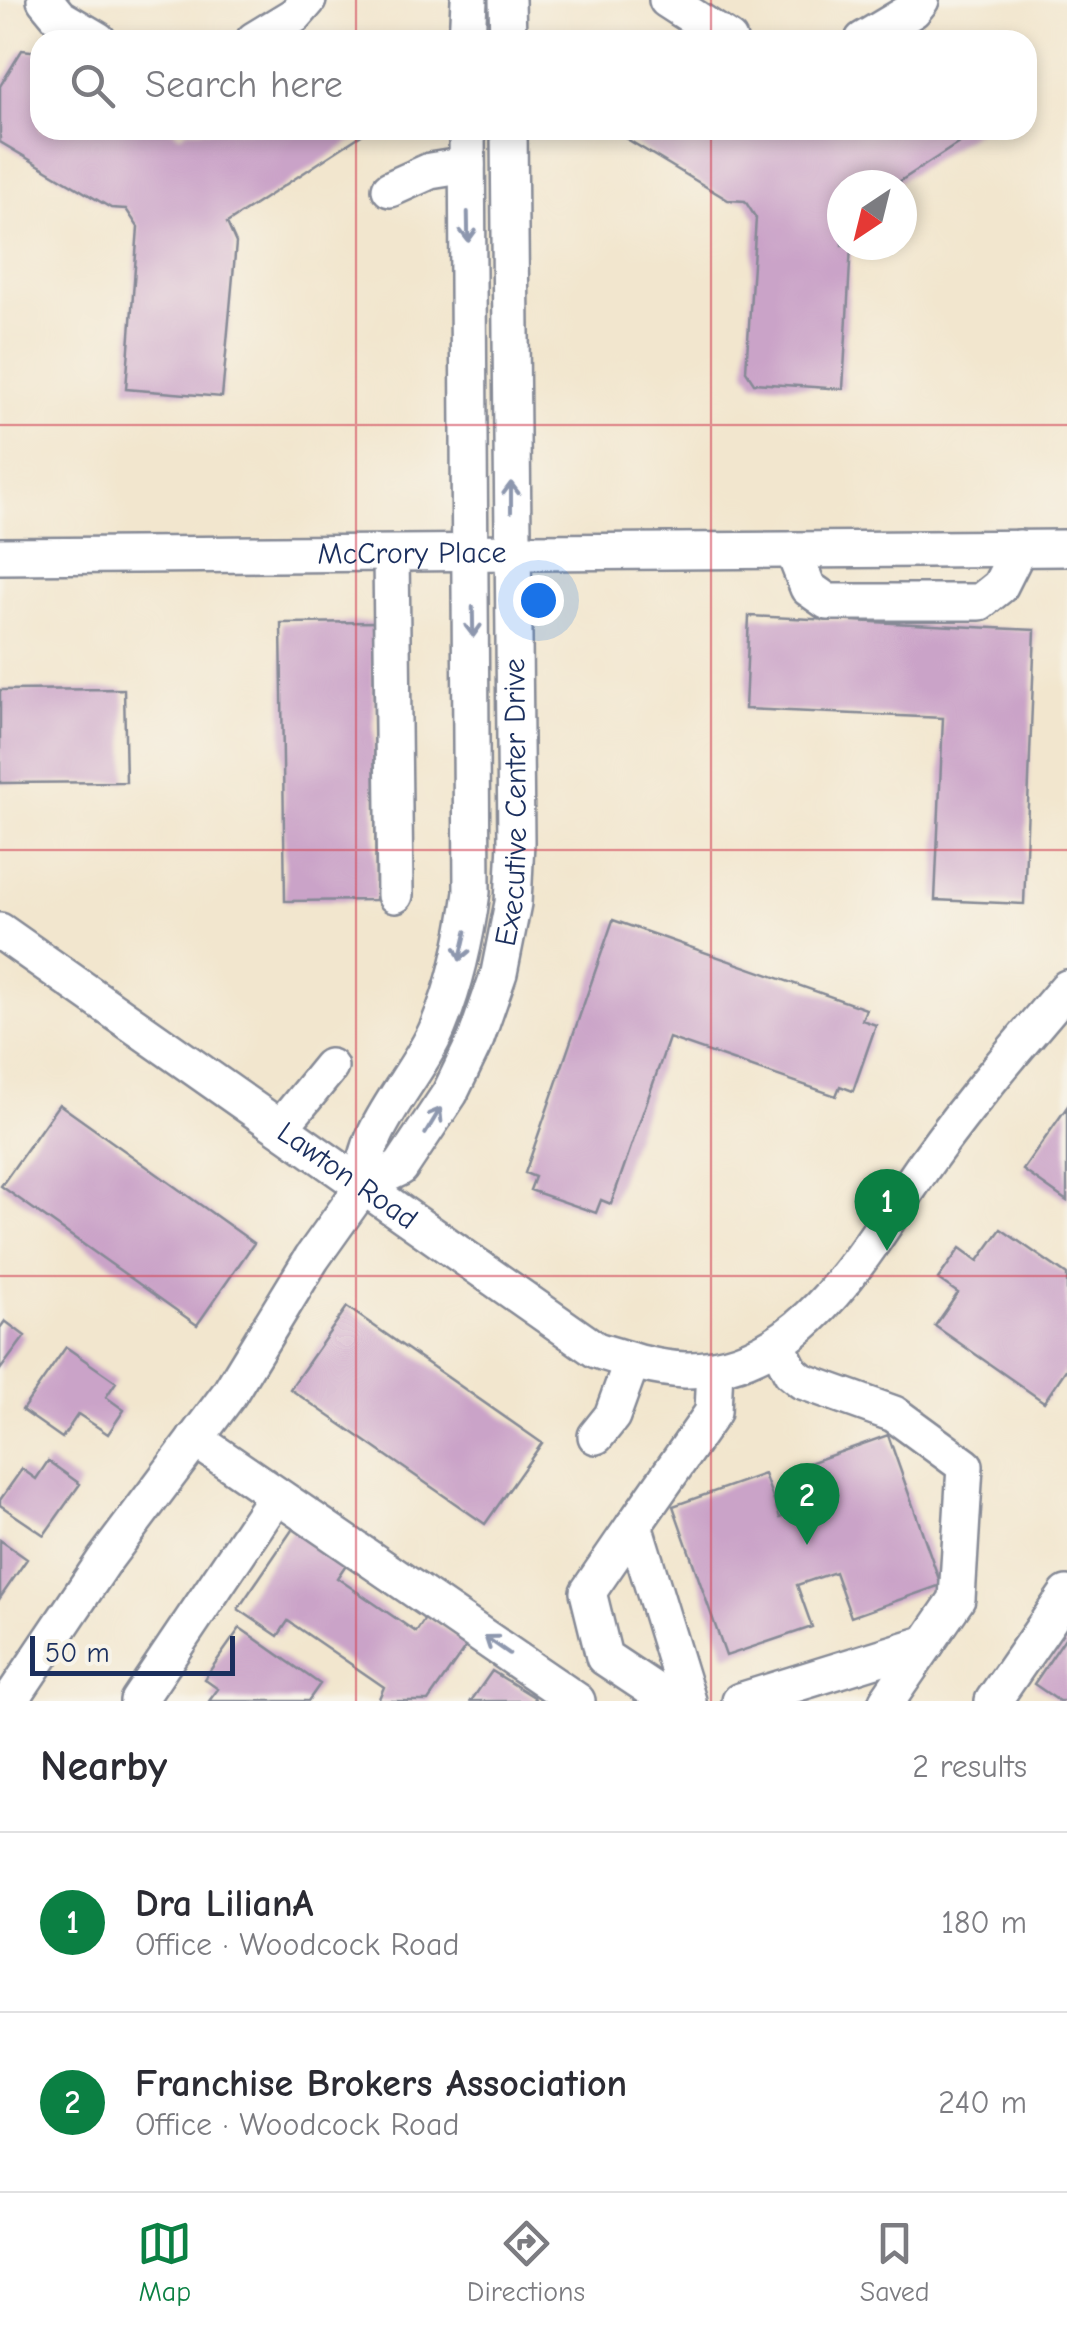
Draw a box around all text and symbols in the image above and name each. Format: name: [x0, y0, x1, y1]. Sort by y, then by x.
search box: [30, 30, 1037, 140]
icon: search: [65, 58, 120, 113]
text: Search here: [145, 63, 343, 107]
north arrow: [827, 170, 917, 260]
one-way arrow: [458, 210, 478, 243]
one-way arrow: [502, 482, 521, 514]
street label: McCrory Place: [317, 535, 507, 572]
your location: [513, 575, 564, 626]
one-way arrow: [463, 606, 482, 638]
street label: Executive Center Drive: [488, 658, 534, 949]
one-way arrow: [452, 930, 471, 962]
one-way arrow: [423, 1107, 443, 1136]
street label: Lawton Road: [271, 1115, 424, 1237]
pin: 1: [854, 1168, 920, 1251]
pin: 2: [774, 1462, 840, 1545]
scale bar: [30, 1631, 235, 1676]
one-way arrow: [483, 1635, 511, 1656]
text: 50 m: [45, 1637, 110, 1669]
text: Nearby: [40, 1742, 167, 1791]
text: 2 results: [912, 1748, 1027, 1785]
text: Dra LilianA: [135, 1882, 314, 1926]
text: 1: [66, 1904, 79, 1941]
text: 180 m: [941, 1904, 1027, 1941]
text: Office · Woodcock Road: [135, 1926, 459, 1963]
text: Franchise Brokers Association: [135, 2062, 627, 2106]
text: 2: [65, 2084, 80, 2121]
text: 240 m: [938, 2084, 1027, 2121]
text: Office · Woodcock Road: [135, 2106, 459, 2143]
tab: Map: [137, 2216, 192, 2308]
tab: Directions: [467, 2216, 585, 2308]
tab: Saved: [860, 2216, 930, 2308]

